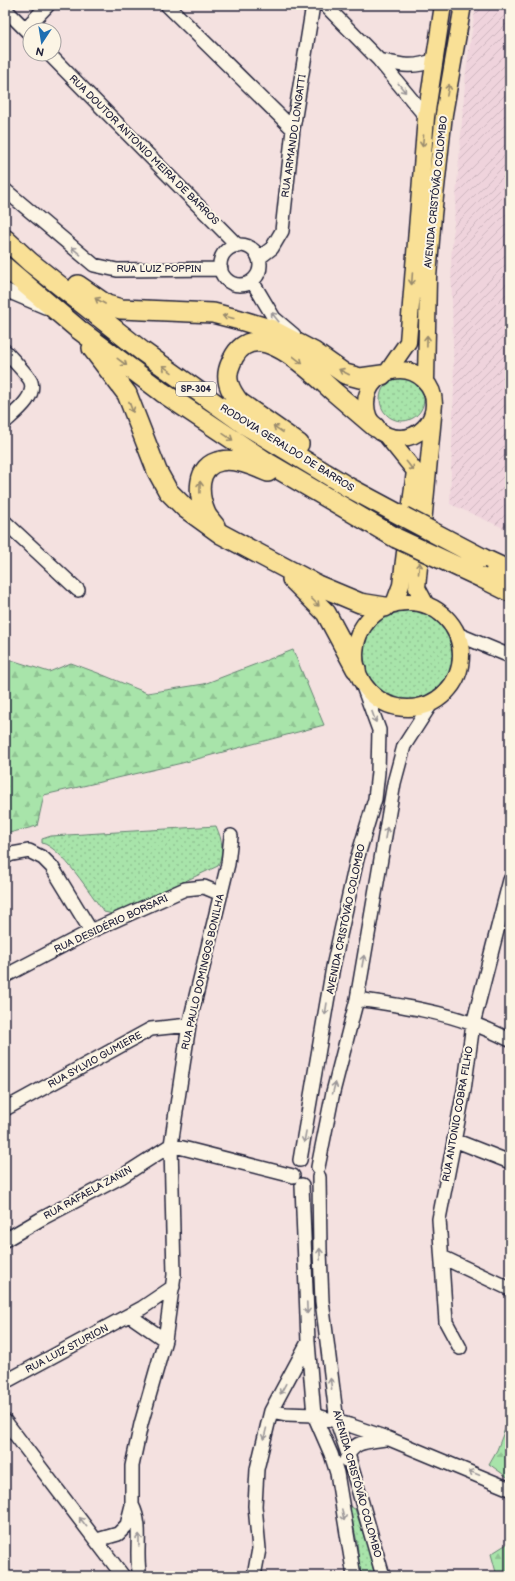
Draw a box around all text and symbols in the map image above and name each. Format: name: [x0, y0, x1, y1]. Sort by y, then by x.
north arrow: [22, 22, 62, 62]
text: N: [35, 44, 45, 59]
street label: RUA DOUTOR ANTONIO MEIRA DE BARROS: [67, 73, 221, 227]
street label: RUA ARMANDO LONGATTI: [279, 74, 309, 198]
one-way arrow: [398, 83, 407, 94]
one-way arrow: [445, 84, 453, 97]
street label: AVENIDA CRISTÓVÃO COLOMBO: [422, 115, 450, 269]
one-way arrow: [420, 134, 427, 147]
one-way arrow: [70, 246, 81, 255]
street label: RUA LUIZ POPPIN: [116, 263, 202, 275]
one-way arrow: [409, 272, 416, 285]
one-way arrow: [94, 296, 106, 304]
one-way arrow: [270, 312, 279, 322]
one-way arrow: [222, 313, 235, 320]
one-way arrow: [423, 335, 431, 348]
one-way arrow: [292, 355, 303, 364]
one-way arrow: [116, 358, 127, 366]
one-way arrow: [162, 365, 173, 373]
one-way arrow: [338, 368, 350, 376]
road number: SP-304: [176, 382, 216, 396]
one-way arrow: [128, 401, 136, 413]
street label: RODOVIA GERALDO DE BARROS: [218, 402, 356, 494]
one-way arrow: [273, 425, 284, 433]
one-way arrow: [223, 432, 234, 441]
one-way arrow: [406, 460, 415, 471]
one-way arrow: [197, 481, 204, 494]
one-way arrow: [416, 562, 423, 575]
one-way arrow: [310, 597, 320, 606]
one-way arrow: [371, 711, 379, 723]
one-way arrow: [382, 827, 390, 840]
street label: AVENIDA CRISTÓVÃO COLOMBO: [324, 843, 368, 995]
street label: RUA DESIDÉRIO BORSARI: [52, 892, 170, 956]
street label: RUA PAULO DOMINGOS BONILHA: [179, 892, 227, 1051]
one-way arrow: [360, 955, 368, 968]
one-way arrow: [322, 1002, 330, 1015]
street label: RUA SYLVIO GUMIERE: [46, 1029, 145, 1091]
street label: RUA ANTONIO COBRA FILHO: [440, 1045, 476, 1183]
one-way arrow: [331, 1081, 339, 1094]
one-way arrow: [300, 1130, 308, 1143]
street label: RUA RAFAELA ZANIN: [42, 1164, 134, 1222]
one-way arrow: [316, 1248, 324, 1261]
one-way arrow: [303, 1301, 310, 1314]
street label: RUA LUIZ STURION: [23, 1322, 111, 1376]
one-way arrow: [327, 1378, 335, 1391]
one-way arrow: [278, 1383, 286, 1395]
street label: AVENIDA CRISTÓVÃO COLOMBO: [330, 1409, 384, 1560]
one-way arrow: [261, 1427, 268, 1440]
one-way arrow: [469, 1469, 481, 1477]
one-way arrow: [340, 1508, 348, 1521]
one-way arrow: [79, 1517, 87, 1528]
one-way arrow: [135, 1534, 143, 1547]

